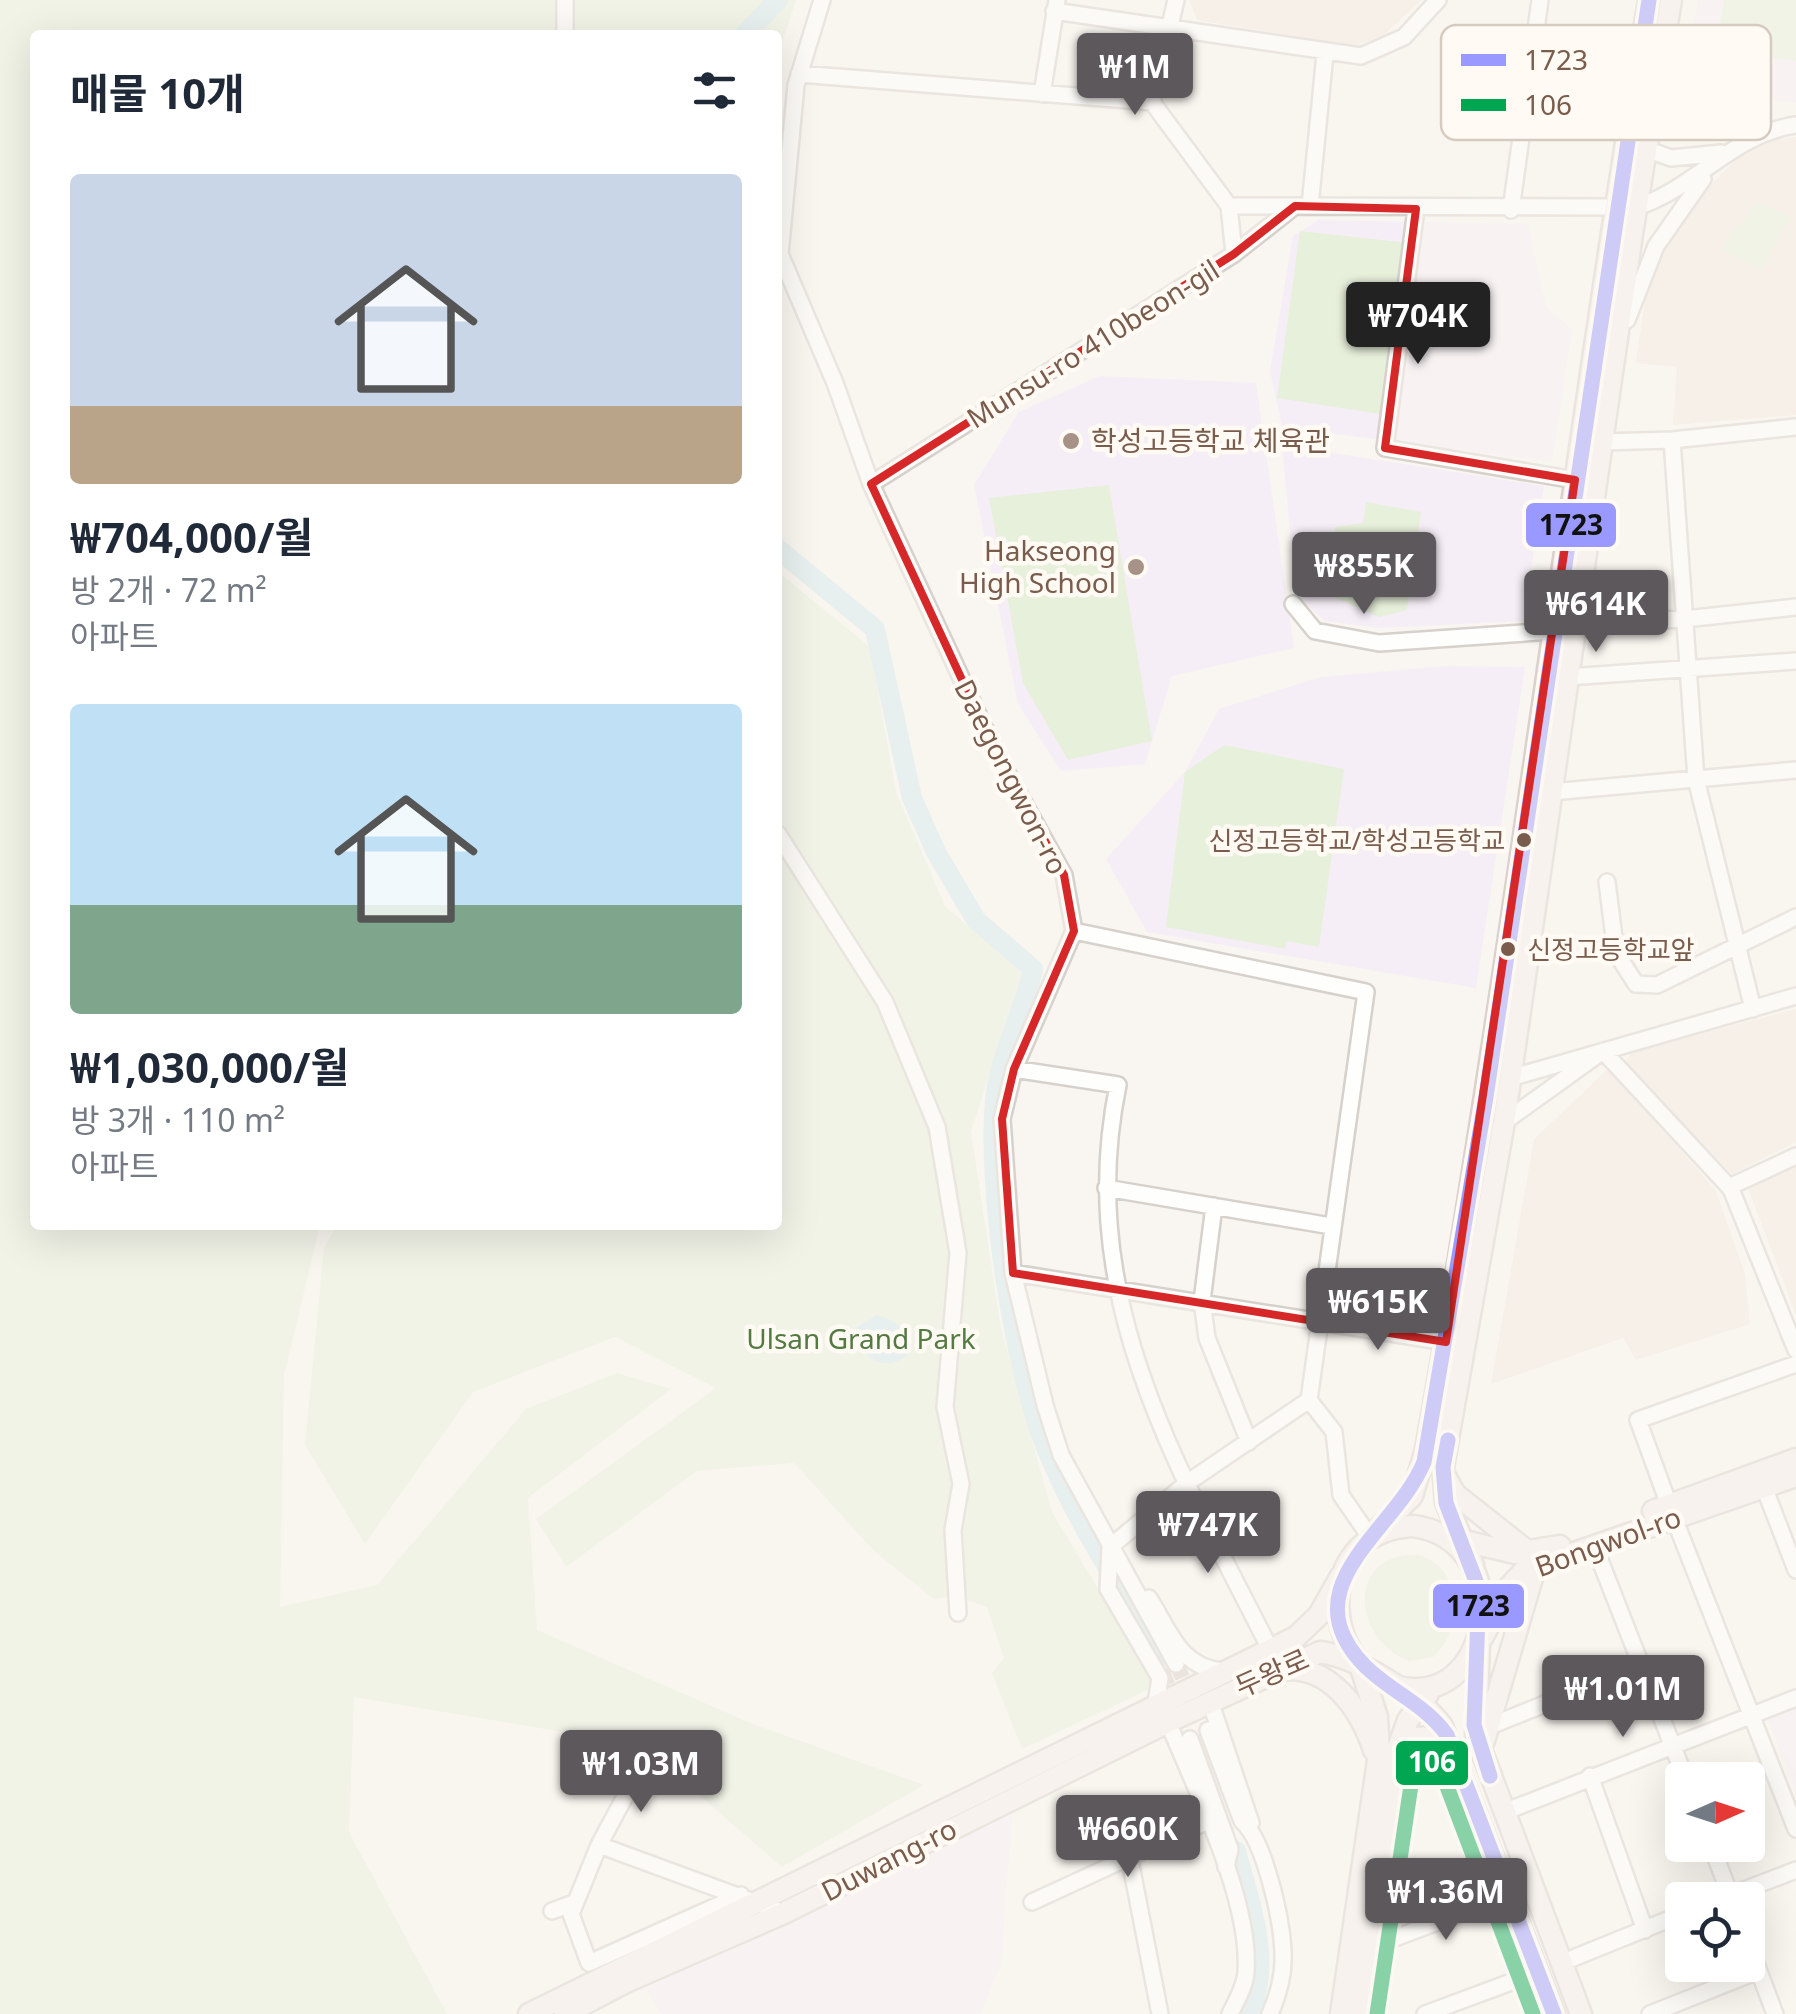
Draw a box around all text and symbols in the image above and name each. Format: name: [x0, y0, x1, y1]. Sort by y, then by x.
legend: [1441, 25, 1771, 140]
pin: ₩1M: [1087, 33, 1183, 118]
text: 1723: [1524, 40, 1588, 78]
text: ₩1M: [1099, 44, 1171, 87]
icon: filters: [687, 63, 742, 118]
text: 매물 10개: [70, 64, 245, 121]
text: 106: [1524, 85, 1572, 123]
icon: home: [316, 239, 496, 419]
street label: Munsu-ro 410beon-gil: [959, 250, 1226, 436]
pin: ₩704K: [1348, 282, 1488, 367]
text: ₩704K: [1368, 293, 1468, 336]
place label: 학성고등학교 체육관: [1091, 421, 1330, 459]
marker: 학성고등학교 체육관: [1060, 430, 1082, 452]
line badge: 1723: [1524, 501, 1618, 549]
text: 1723: [1539, 505, 1603, 543]
text: ₩704,000/월: [70, 508, 313, 565]
place label: Hakseong High School: [959, 531, 1116, 601]
pin: ₩855K: [1294, 532, 1434, 617]
text: ₩855K: [1314, 543, 1414, 586]
marker: Hakseong High School: [1125, 556, 1147, 578]
text: 방 2개 · 72 m²: [70, 568, 267, 611]
pin: ₩614K: [1526, 570, 1666, 655]
text: ₩614K: [1546, 581, 1646, 624]
text: 아파트: [70, 614, 158, 657]
street label: Daegongwon-ro: [946, 673, 1077, 880]
icon: home: [316, 769, 496, 949]
place label: 신정고등학교/학성고등학교: [1208, 822, 1505, 858]
marker: 신정고등학교/학성고등학교: [1514, 830, 1534, 850]
place label: 신정고등학교앞: [1527, 931, 1695, 967]
marker: 신정고등학교앞: [1498, 939, 1518, 959]
text: ₩1,030,000/월: [70, 1038, 349, 1095]
text: 방 3개 · 110 m²: [70, 1098, 285, 1141]
text: 아파트: [70, 1144, 158, 1187]
pin: ₩615K: [1308, 1268, 1448, 1353]
text: ₩615K: [1328, 1279, 1428, 1322]
park label: Ulsan Grand Park: [746, 1319, 976, 1357]
pin: ₩747K: [1138, 1491, 1278, 1576]
street label: Bongwol-ro: [1529, 1497, 1686, 1585]
text: ₩747K: [1158, 1502, 1258, 1545]
line badge: 1723: [1431, 1582, 1526, 1630]
text: 1723: [1446, 1586, 1510, 1624]
street label: 두왕로: [1229, 1639, 1315, 1705]
pin: ₩1.01M: [1542, 1655, 1704, 1740]
text: ₩1.01M: [1564, 1666, 1682, 1709]
pin: ₩1.03M: [560, 1730, 722, 1815]
line badge: 106: [1394, 1739, 1470, 1787]
text: ₩1.03M: [582, 1741, 700, 1784]
text: 106: [1408, 1742, 1456, 1780]
north arrow: [1665, 1762, 1765, 1862]
map controls: [1665, 1762, 1765, 1982]
pin: ₩660K: [1058, 1795, 1198, 1880]
text: ₩660K: [1078, 1806, 1178, 1849]
street label: Duwang-ro: [814, 1809, 963, 1909]
pin: ₩1.36M: [1365, 1858, 1527, 1943]
text: ₩1.36M: [1387, 1869, 1505, 1912]
button: locate: [1665, 1882, 1765, 1982]

